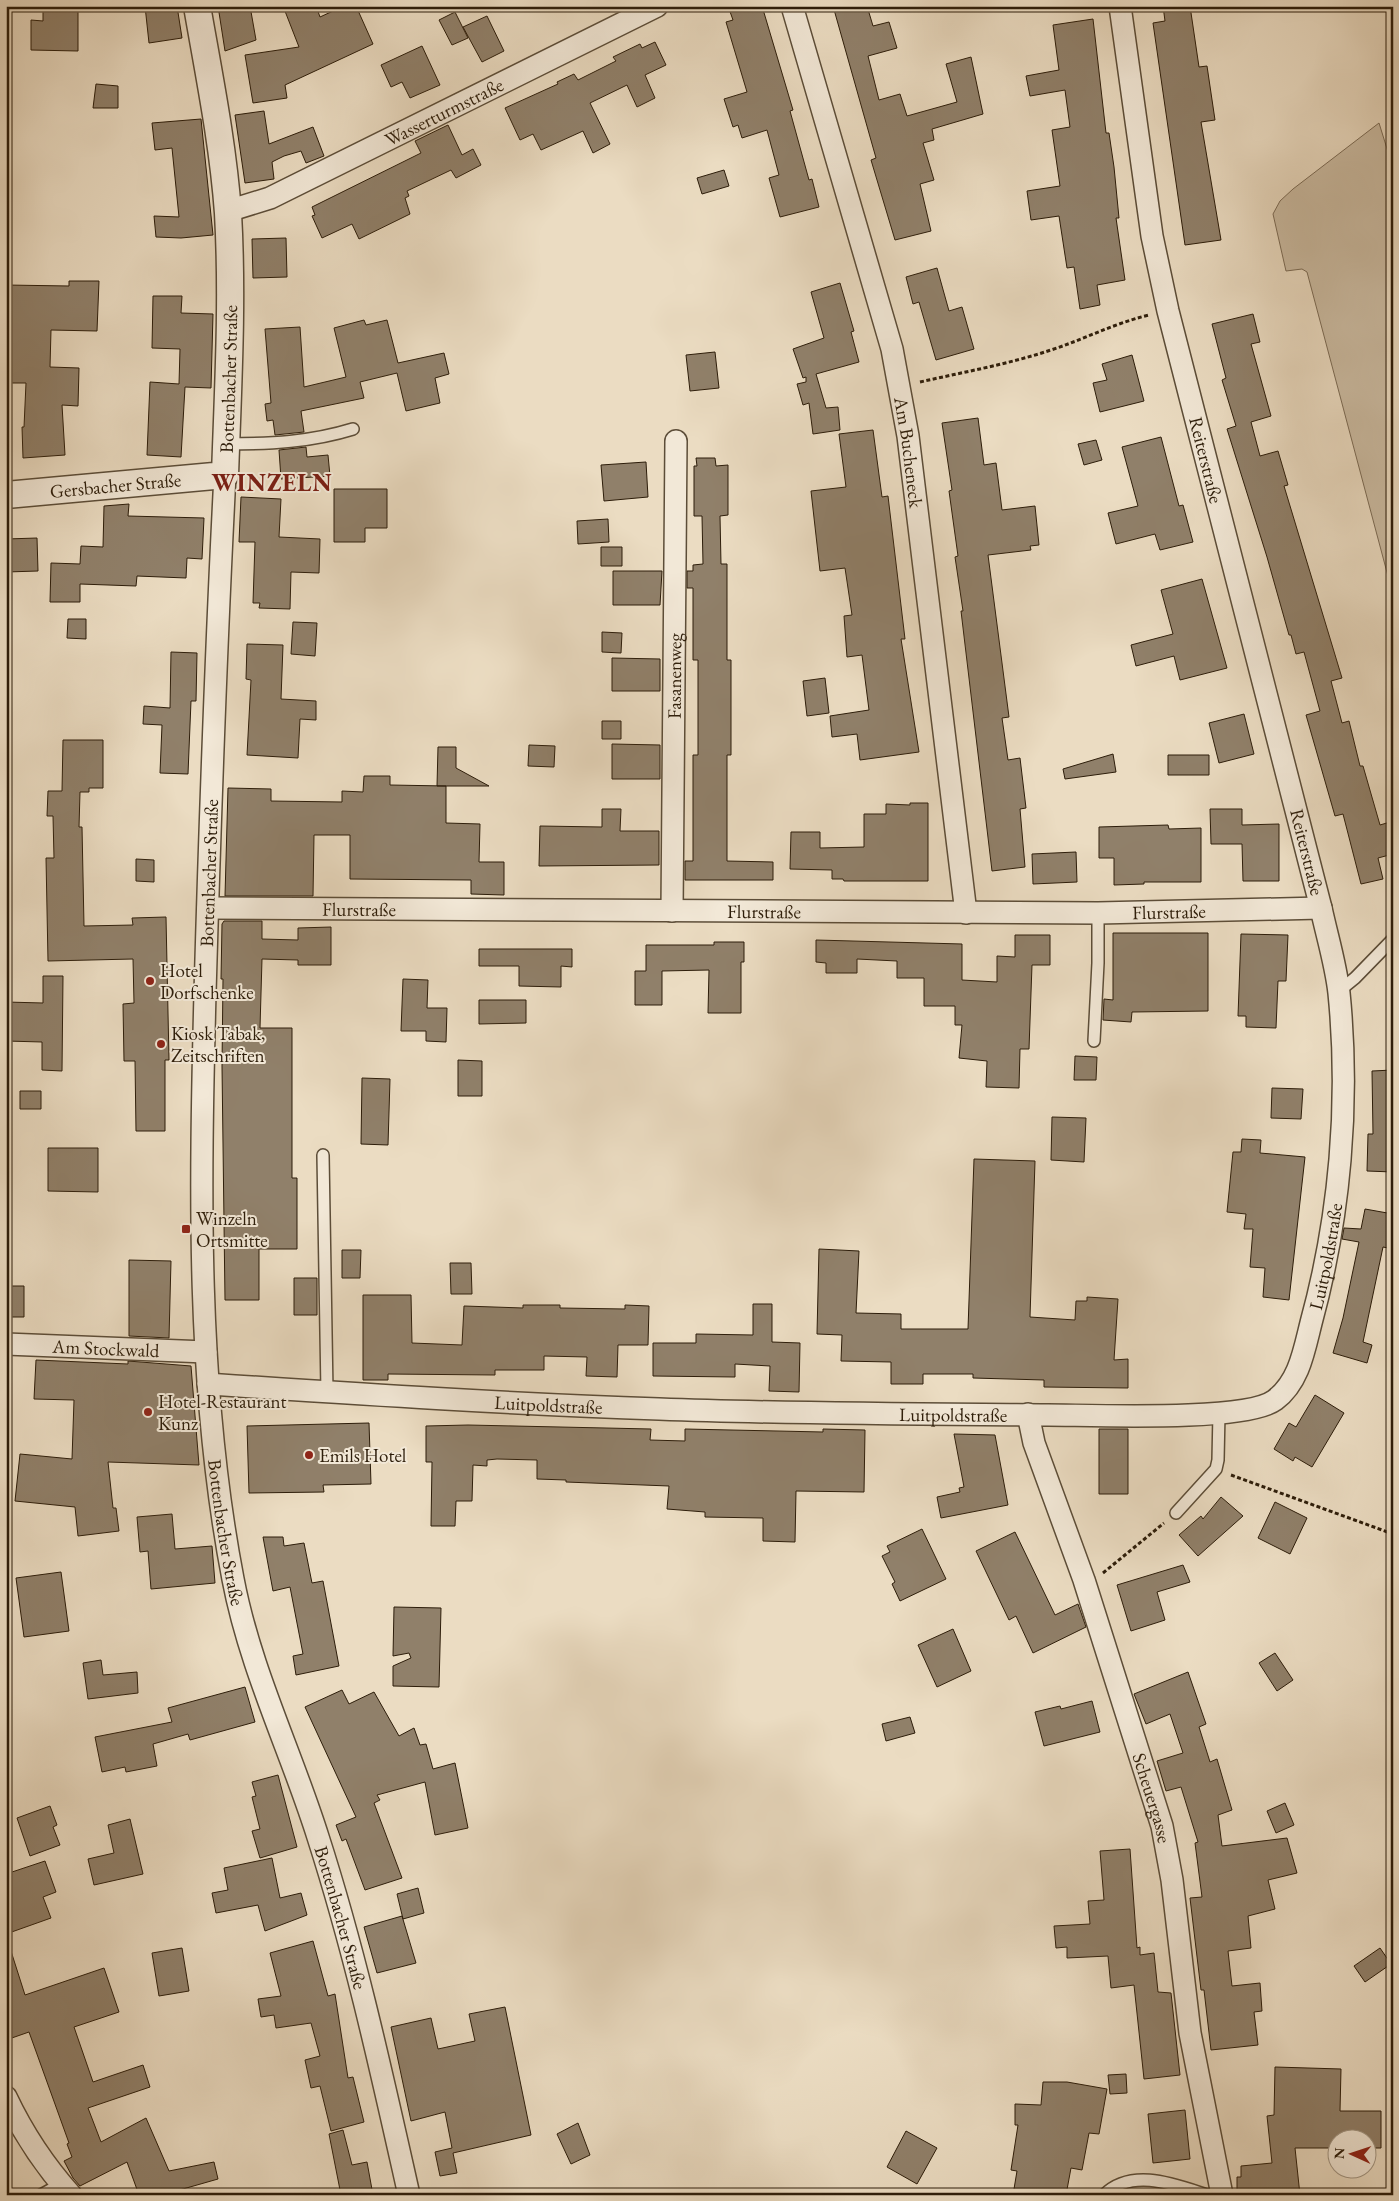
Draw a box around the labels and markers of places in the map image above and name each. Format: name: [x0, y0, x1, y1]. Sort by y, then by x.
place label: Hotel Dorfschenke: [160, 958, 254, 1005]
marker: Hotel Dorfschenke: [144, 975, 156, 987]
place label: Kiosk Tabak, Zeitschriften: [171, 1021, 265, 1068]
marker: Kiosk Tabak, Zeitschriften: [155, 1038, 167, 1050]
place label: Winzeln Ortsmitte: [196, 1206, 268, 1253]
marker: Winzeln Ortsmitte: [180, 1223, 192, 1235]
place label: Hotel-Restaurant Kunz: [158, 1389, 287, 1436]
marker: Hotel-Restaurant Kunz: [142, 1406, 154, 1418]
place label: Emils Hotel: [319, 1443, 407, 1468]
marker: Emils Hotel: [303, 1449, 315, 1461]

